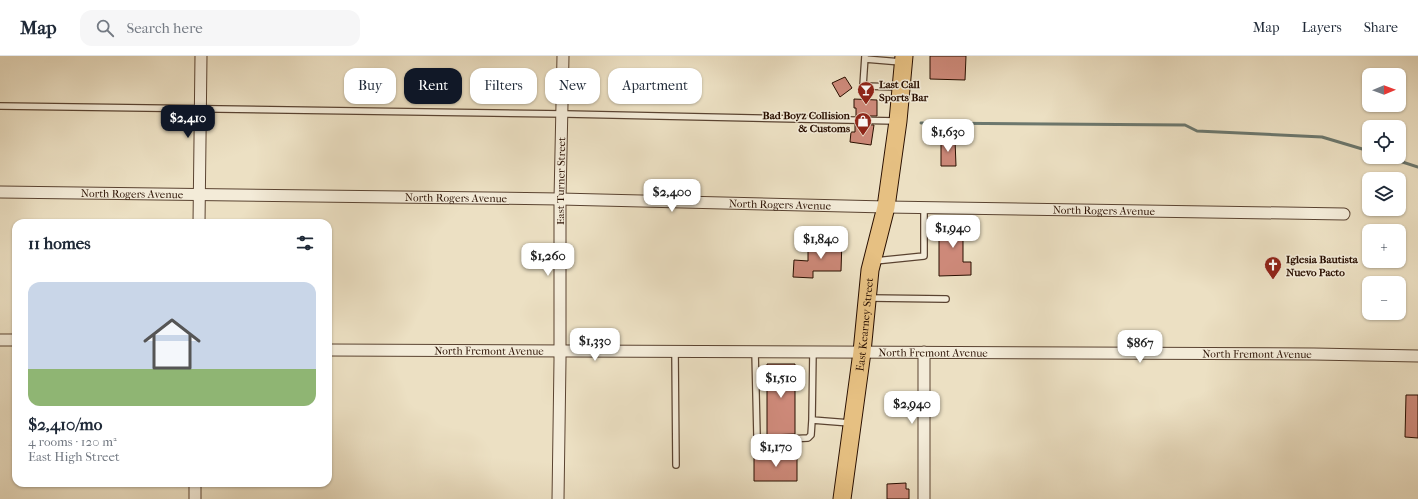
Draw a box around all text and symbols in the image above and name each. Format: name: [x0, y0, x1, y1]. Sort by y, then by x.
search box: [80, 10, 360, 46]
text: Map: [20, 17, 56, 39]
icon: search: [94, 17, 116, 39]
text: Search here: [126, 19, 203, 37]
text: Map: [1253, 19, 1280, 36]
text: Layers: [1302, 19, 1342, 36]
text: Share: [1364, 19, 1398, 36]
chip: Buy: [344, 68, 396, 104]
chip: Rent: [404, 68, 462, 104]
chip: Filters: [470, 68, 537, 104]
chip: New: [545, 68, 600, 104]
chip: Apartment: [608, 68, 702, 104]
north arrow: [1362, 68, 1406, 112]
map controls: [1362, 68, 1406, 320]
place label: Last Call Sports Bar: [879, 78, 928, 104]
bar icon: Last Call Sports Bar: [856, 80, 876, 105]
pin: $2,410: [155, 105, 221, 139]
place label: Bad Boyz Collision & Customs: [763, 109, 851, 135]
text: $2,410: [170, 110, 206, 125]
shop icon: Bad Boyz Collision & Customs: [853, 111, 873, 136]
pin: $1,630: [915, 119, 981, 153]
button: locate: [1362, 120, 1406, 164]
text: $1,630: [931, 124, 965, 139]
street label: East Turner Street: [554, 137, 568, 225]
button: layers: [1362, 172, 1406, 216]
pin: $2,400: [639, 179, 705, 213]
text: $2,400: [653, 184, 691, 199]
street label: North Rogers Avenue: [81, 187, 184, 201]
street label: North Rogers Avenue: [405, 191, 508, 205]
street label: North Rogers Avenue: [729, 197, 832, 212]
street label: North Rogers Avenue: [1053, 203, 1156, 218]
pin: $1,940: [920, 215, 986, 249]
text: $1,940: [935, 220, 971, 235]
button: +: [1362, 224, 1406, 268]
pin: $1,840: [788, 226, 854, 260]
text: $1,840: [803, 231, 839, 246]
icon: filters: [294, 232, 316, 254]
text: 11 homes: [28, 233, 91, 253]
pin: $1,260: [515, 243, 581, 277]
text: $1,260: [530, 248, 566, 263]
place label: Iglesia Bautista Nuevo Pacto: [1286, 253, 1359, 279]
church icon: Iglesia Bautista Nuevo Pacto: [1263, 255, 1283, 280]
button: −: [1362, 276, 1406, 320]
street label: East Kearney Street: [853, 277, 876, 372]
icon: home: [136, 308, 208, 380]
pin: $1,330: [562, 328, 628, 362]
pin: $867: [1116, 330, 1164, 364]
text: $1,330: [579, 333, 611, 348]
text: $867: [1127, 335, 1153, 350]
street label: North Fremont Avenue: [434, 344, 544, 357]
street label: North Fremont Avenue: [878, 346, 988, 359]
street label: North Fremont Avenue: [1202, 347, 1312, 360]
pin: $1,510: [748, 365, 814, 399]
text: $1,510: [765, 370, 797, 385]
pin: $2,940: [879, 391, 945, 425]
text: $2,940: [893, 396, 931, 411]
text: $2,410/mo: [28, 414, 102, 434]
text: 4 rooms · 120 m²: [28, 434, 117, 449]
pin: $1,170: [743, 434, 809, 468]
text: $1,170: [760, 439, 792, 454]
text: East High Street: [28, 449, 120, 464]

